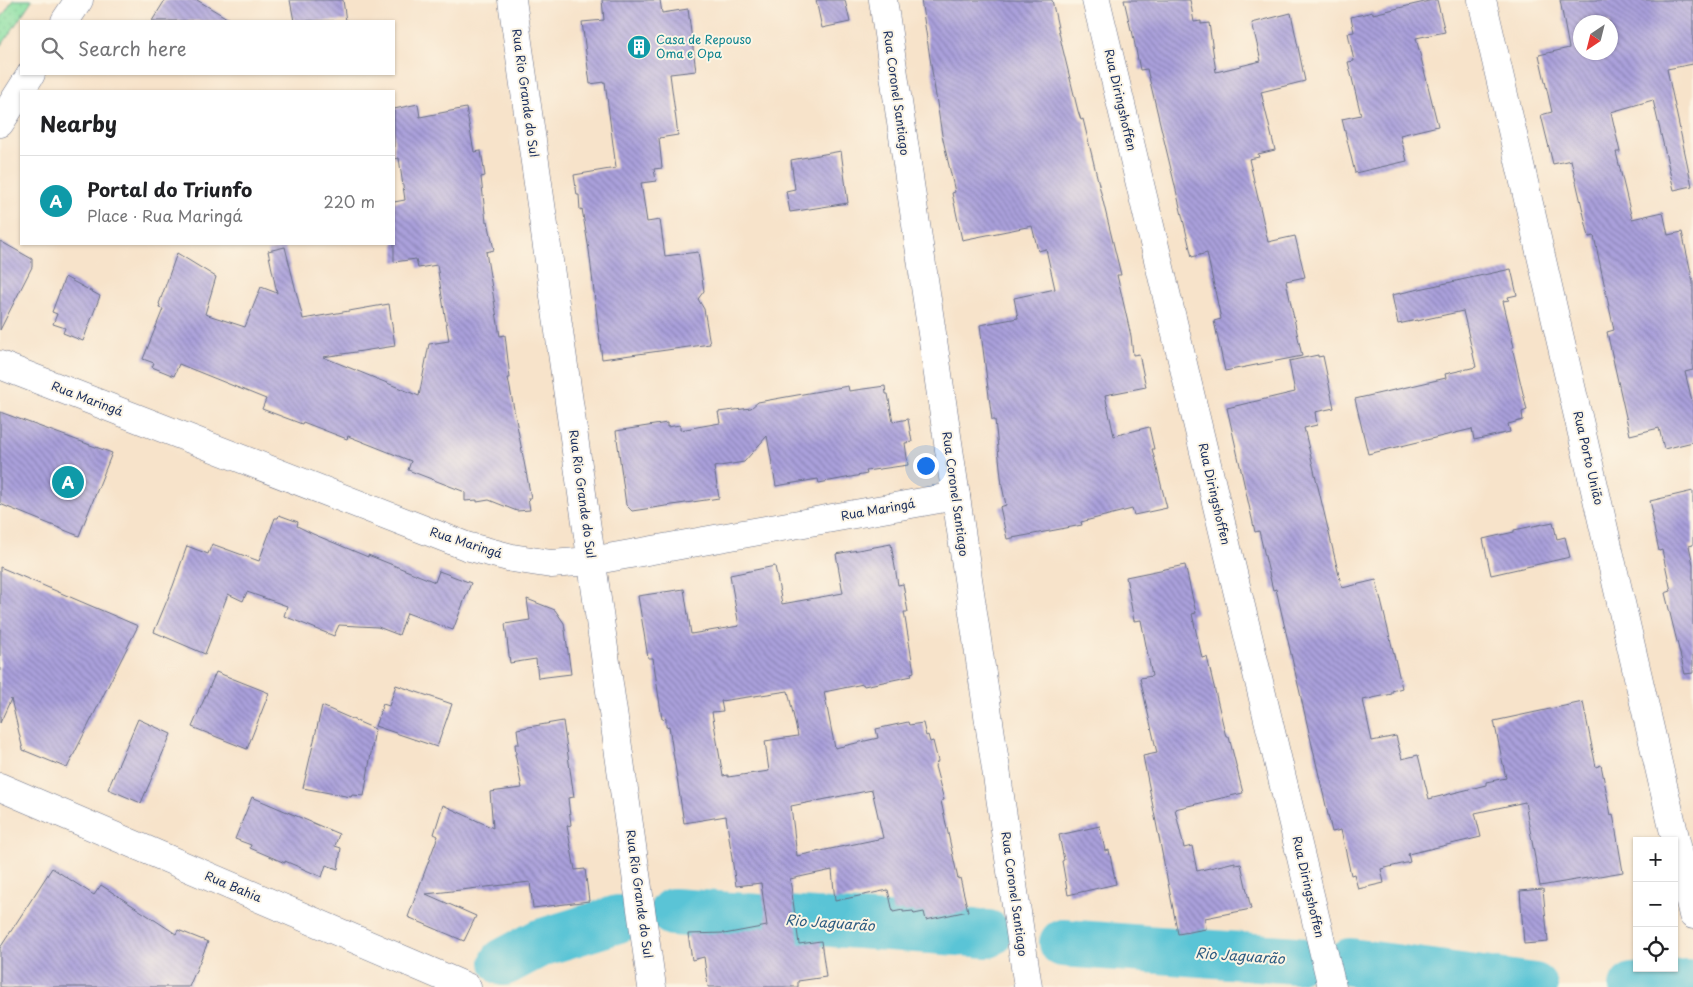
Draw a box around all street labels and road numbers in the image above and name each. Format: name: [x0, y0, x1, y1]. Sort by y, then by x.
street label: Rua Rio Grande do Sul: [508, 28, 544, 158]
street label: Rua Coronel Santiago: [879, 29, 915, 157]
street label: Rua Diringshoffen: [1101, 47, 1141, 152]
street label: Rua Maringá: [49, 376, 126, 420]
street label: Rua Porto União: [1569, 409, 1609, 507]
street label: Rua Rio Grande do Sul: [565, 429, 601, 559]
street label: Rua Coronel Santiago: [938, 430, 974, 558]
street label: Rua Diringshoffen: [1195, 441, 1235, 546]
street label: Rua Maringá: [839, 494, 917, 524]
street label: Rua Maringá: [428, 522, 505, 562]
street label: Rua Rio Grande do Sul: [622, 829, 658, 959]
street label: Rua Coronel Santiago: [997, 830, 1033, 958]
street label: Rua Diringshoffen: [1289, 834, 1329, 939]
street label: Rua Bahia: [202, 866, 265, 906]

